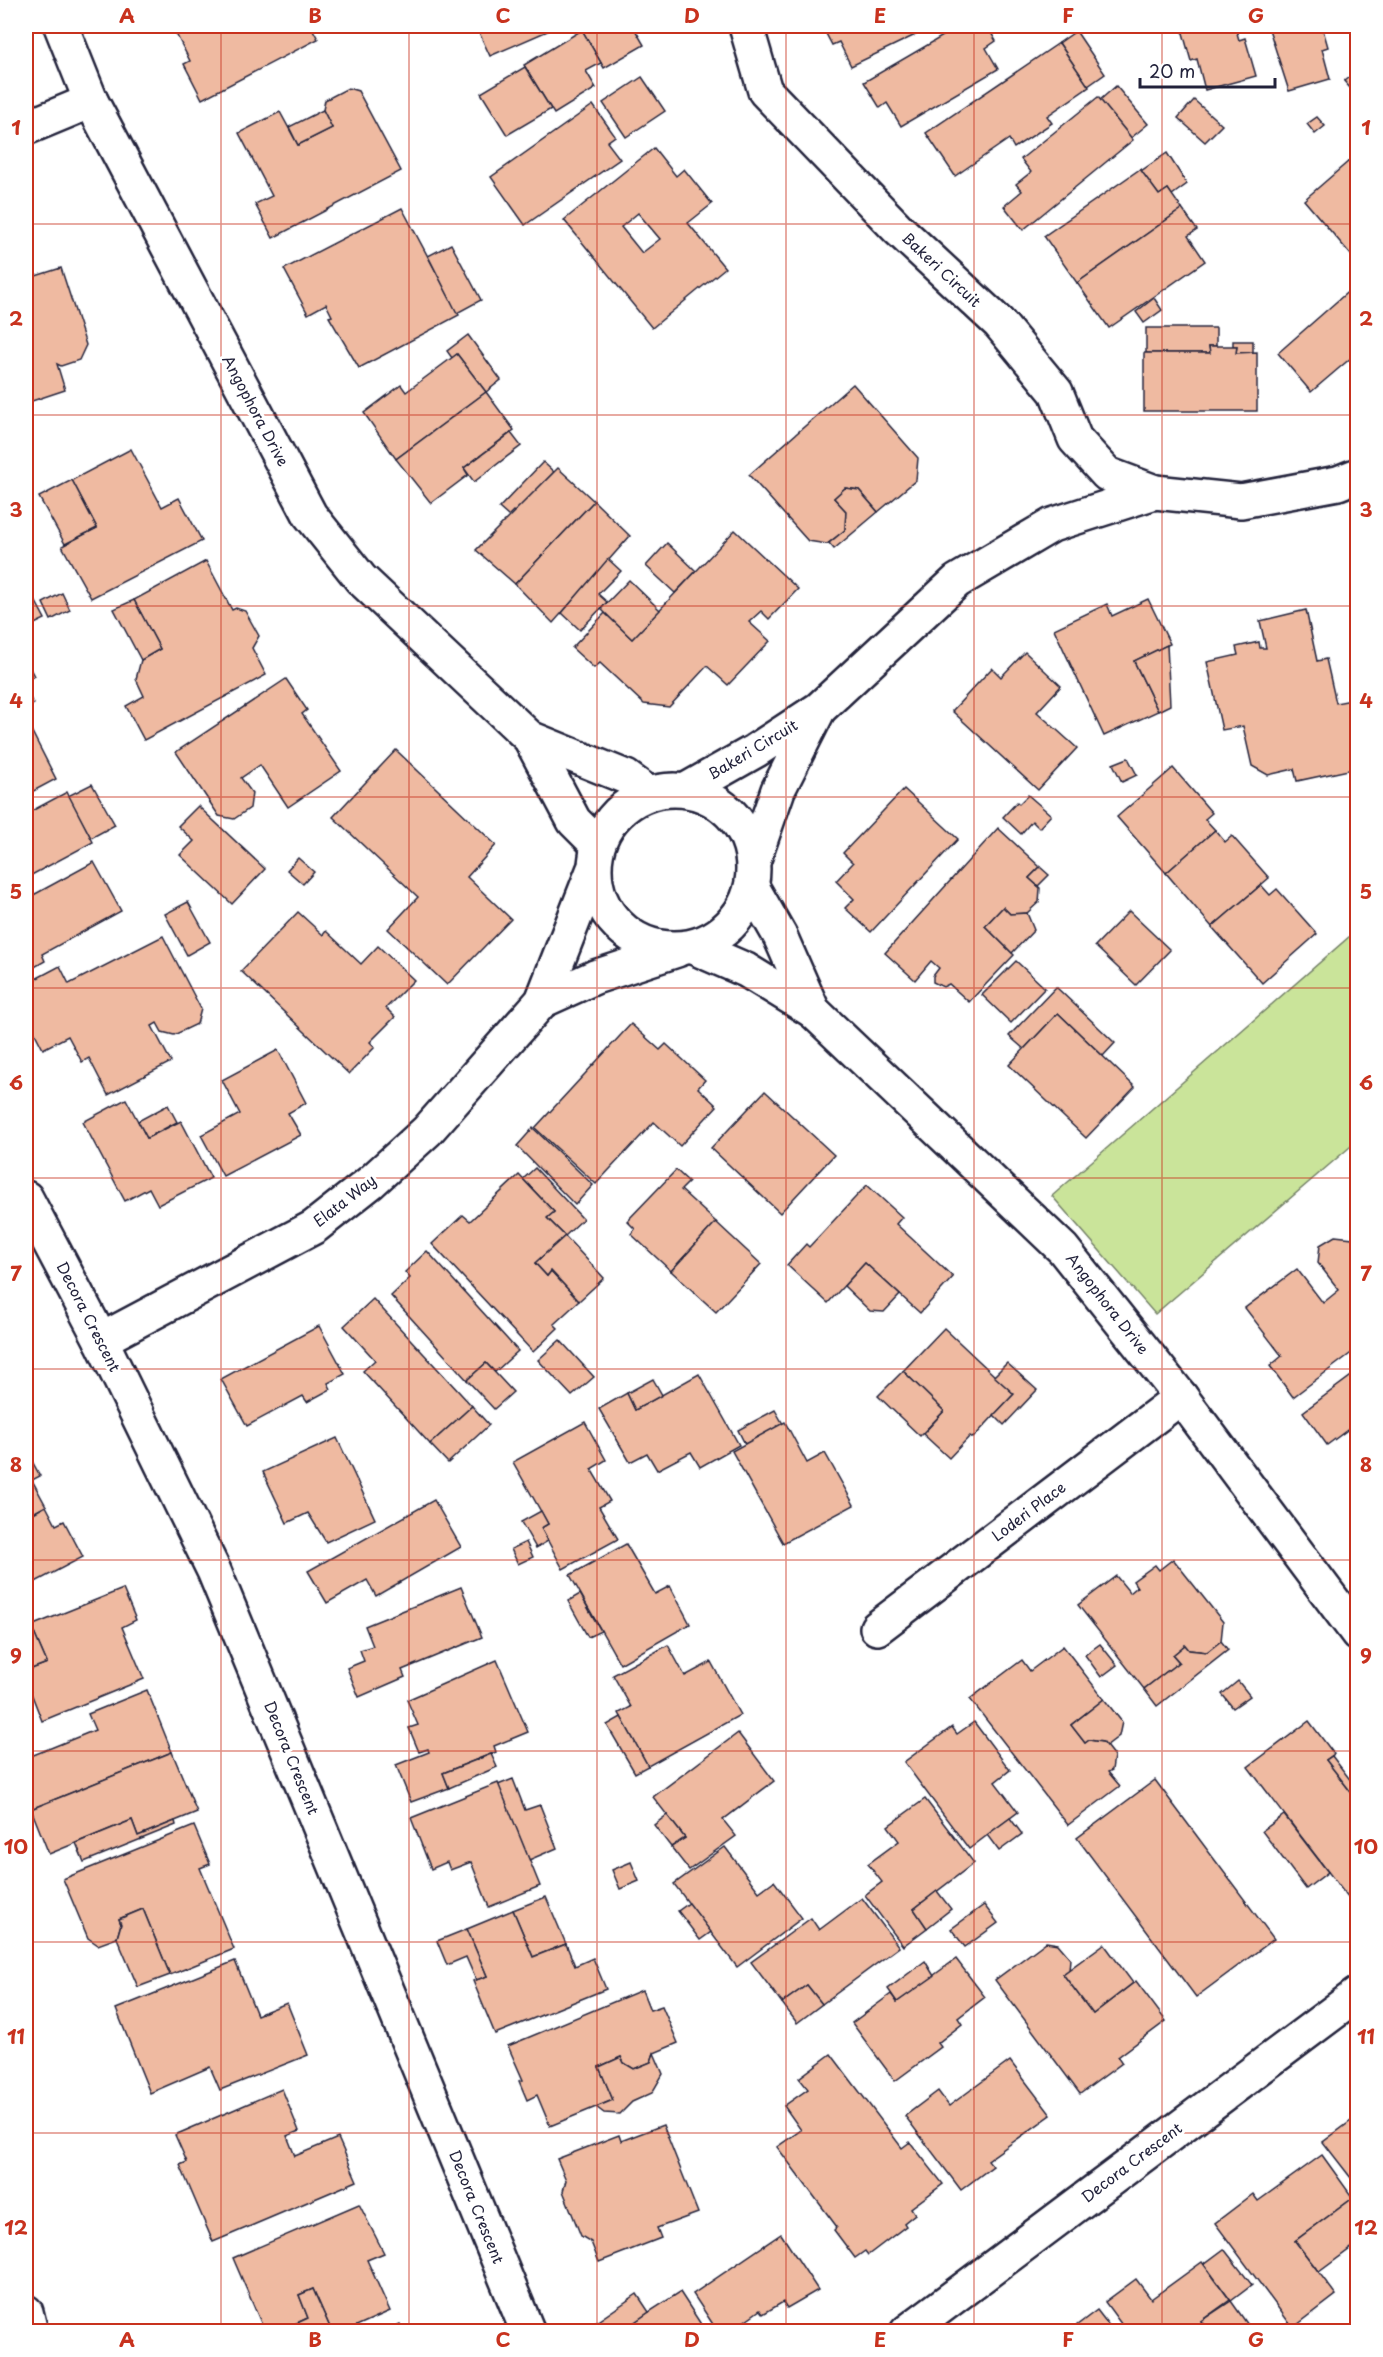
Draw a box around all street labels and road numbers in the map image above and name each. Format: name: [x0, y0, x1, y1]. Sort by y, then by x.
street label: Bakeri Circuit: [897, 226, 987, 312]
street label: Angophora Drive: [217, 351, 295, 470]
street label: Bakeri Circuit: [703, 713, 801, 785]
street label: Elata Way: [308, 1168, 380, 1232]
street label: Angophora Drive: [1061, 1247, 1155, 1359]
street label: Decora Crescent: [52, 1257, 127, 1376]
street label: Loderi Place: [986, 1475, 1070, 1546]
street label: Decora Crescent: [259, 1697, 326, 1818]
street label: Decora Crescent: [1076, 2116, 1186, 2207]
street label: Decora Crescent: [444, 2146, 511, 2267]

